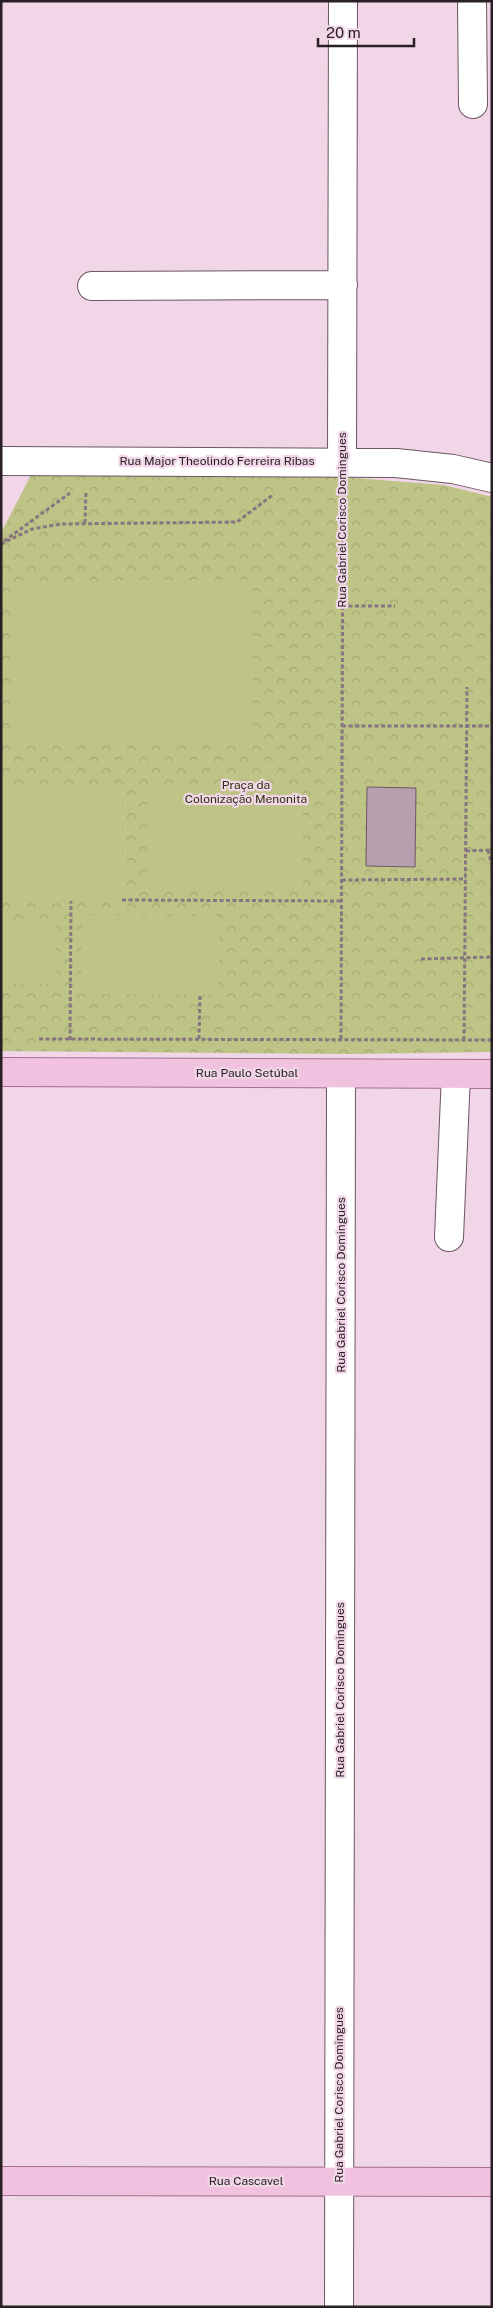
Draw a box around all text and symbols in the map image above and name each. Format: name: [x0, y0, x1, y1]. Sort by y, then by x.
scale bar: [318, 15, 414, 47]
text: 20 m: [326, 24, 361, 41]
street label: Rua Gabriel Corisco Domingues: [335, 432, 349, 608]
street label: Rua Major Theolindo Ferreira Ribas: [120, 454, 314, 468]
park label: Praça da Colonização Menonita: [185, 778, 307, 806]
street label: Rua Paulo Setúbal: [196, 1066, 298, 1080]
street label: Rua Gabriel Corisco Domingues: [334, 1197, 348, 1373]
street label: Rua Gabriel Corisco Domingues: [333, 1602, 347, 1778]
street label: Rua Gabriel Corisco Domingues: [332, 2007, 346, 2183]
street label: Rua Cascavel: [209, 2174, 284, 2188]

